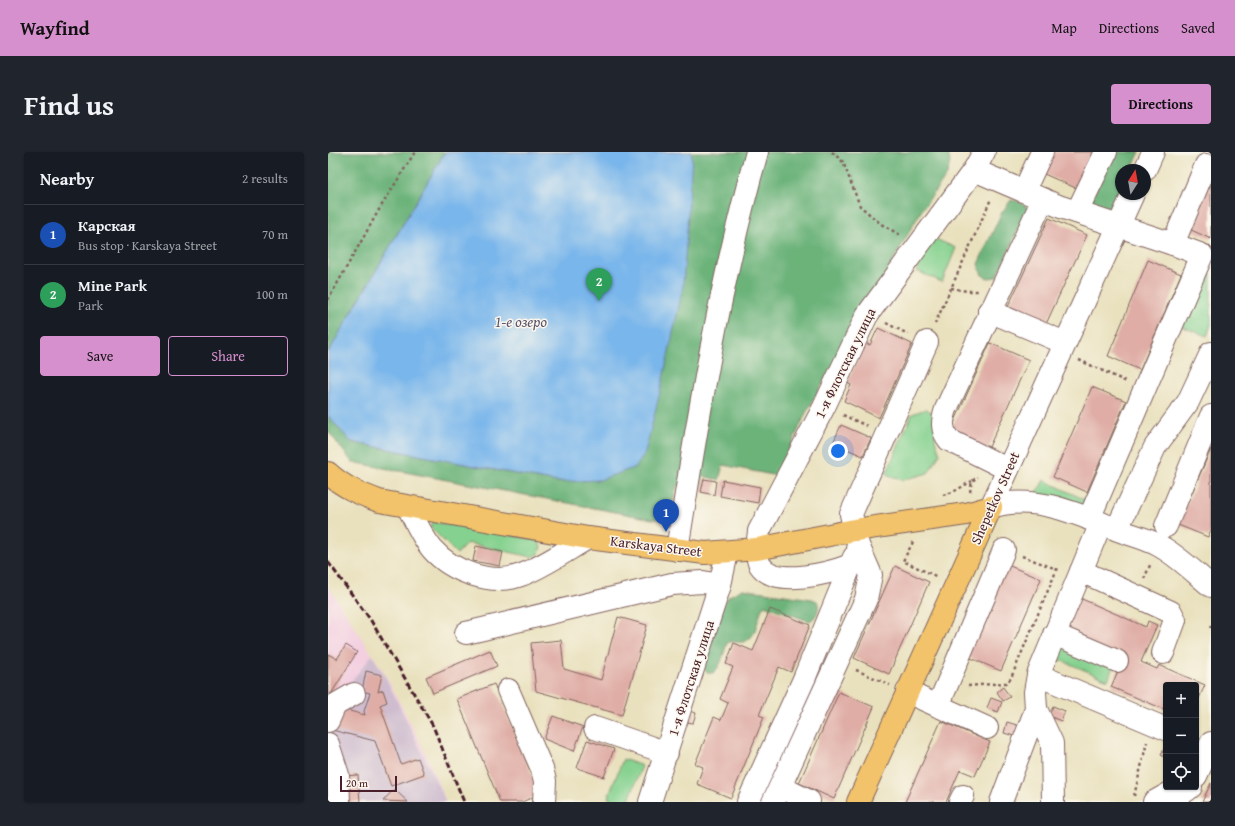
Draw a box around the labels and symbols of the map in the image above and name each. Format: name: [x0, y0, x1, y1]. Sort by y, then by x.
north arrow: [1115, 164, 1151, 200]
pin: 2: [586, 268, 612, 301]
street label: 1-я Флотская улица: [810, 304, 881, 422]
water label: 1-е озеро: [495, 311, 547, 332]
your location: [828, 441, 848, 461]
street label: Shepetkov Street: [966, 448, 1024, 548]
pin: 1: [653, 499, 679, 532]
street label: Karskaya Street: [609, 530, 703, 562]
street label: 1-я Флотская улица: [663, 617, 719, 738]
scale bar: [340, 774, 397, 793]

